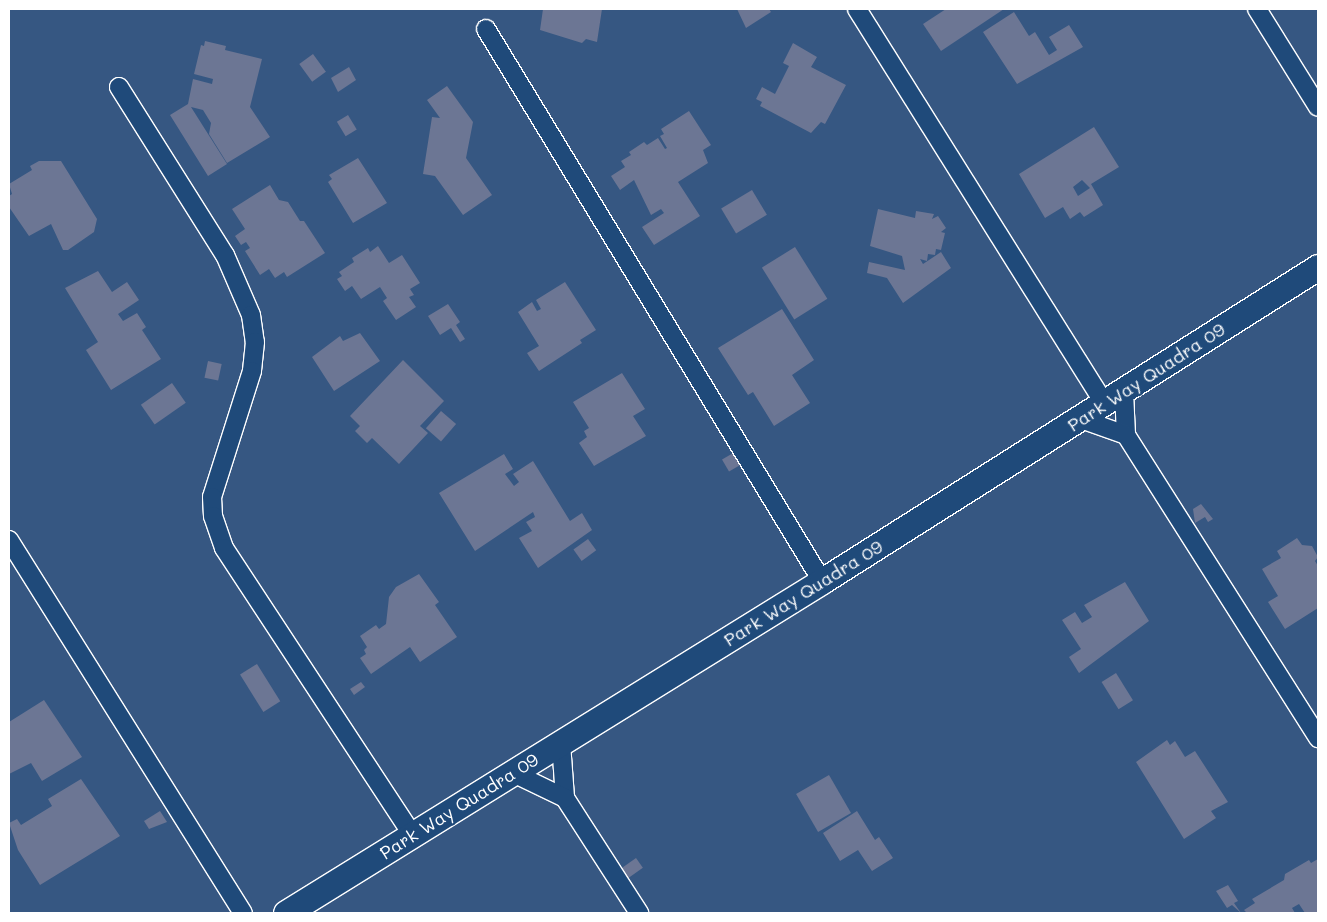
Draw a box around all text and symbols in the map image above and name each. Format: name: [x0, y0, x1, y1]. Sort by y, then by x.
street label: Park Way Quadra 09: [1063, 318, 1229, 436]
street label: Park Way Quadra 09: [720, 535, 886, 651]
street label: Park Way Quadra 09: [376, 748, 542, 864]

